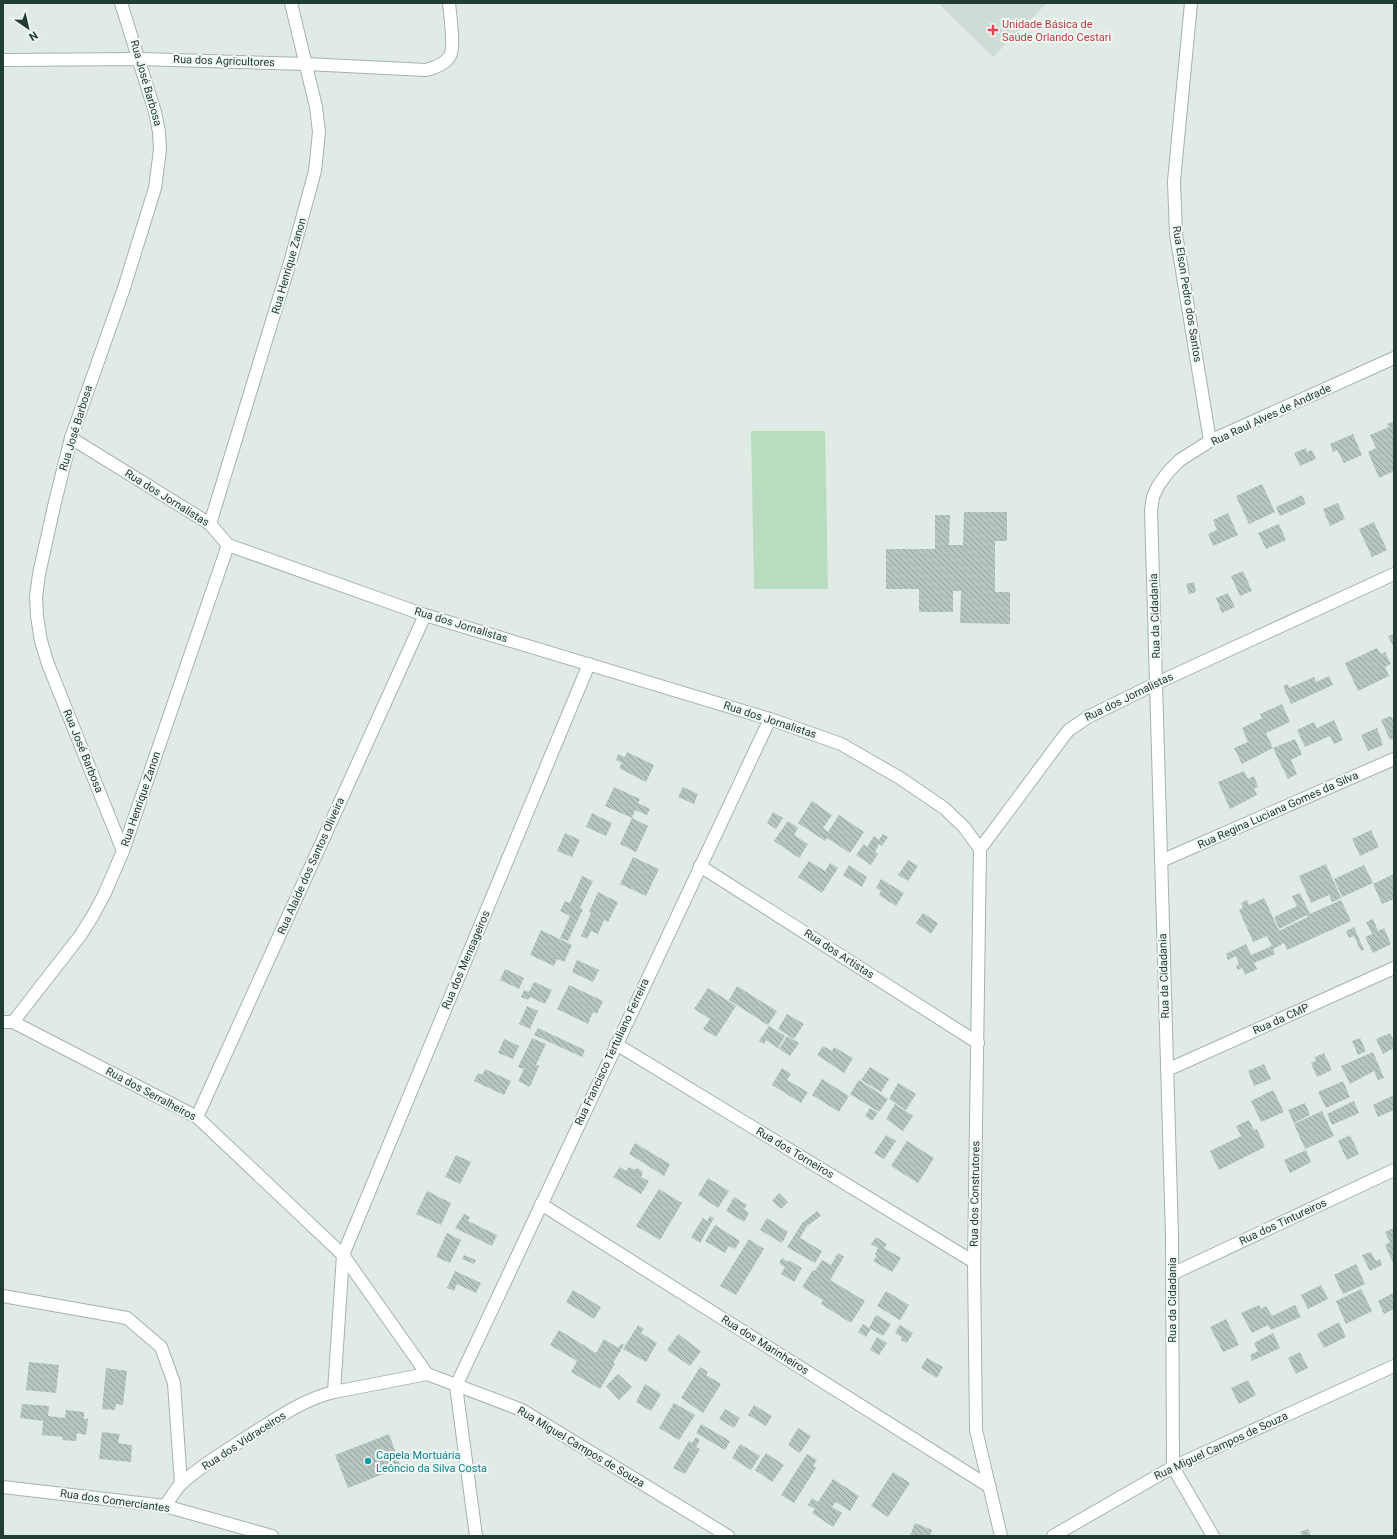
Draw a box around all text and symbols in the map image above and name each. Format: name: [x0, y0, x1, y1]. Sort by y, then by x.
north arrow: [8, 8, 48, 48]
place label: Unidade Básica de Saúde Orlando Cestari: [1002, 18, 1111, 44]
marker: Unidade Básica de Saúde Orlando Cestari: [987, 24, 999, 36]
text: N: [26, 28, 40, 44]
street label: Rua José Barbosa: [128, 39, 164, 127]
street label: Rua dos Agricultores: [173, 53, 275, 69]
street label: Rua Henrique Zanon: [269, 216, 309, 316]
street label: Rua Elson Pedro dos Santos: [1170, 225, 1204, 363]
street label: Rua Raul Alves de Andrade: [1209, 381, 1333, 449]
street label: Rua José Barbosa: [57, 384, 95, 472]
street label: Rua dos Jornalistas: [122, 467, 212, 529]
street label: Rua da Cidadania: [1147, 573, 1163, 659]
street label: Rua dos Jornalistas: [413, 605, 510, 645]
street label: Rua dos Jornalistas: [1083, 670, 1176, 724]
street label: Rua dos Jornalistas: [722, 699, 818, 741]
street label: Rua José Barbosa: [60, 707, 106, 795]
street label: Rua Henrique Zanon: [119, 750, 163, 848]
street label: Rua Regina Luciana Gomes da Silva: [1196, 769, 1360, 851]
street label: Rua Alaíde dos Santos Oliveira: [275, 795, 347, 937]
street label: Rua dos Mensageiros: [439, 908, 493, 1011]
street label: Rua dos Artistas: [802, 927, 877, 982]
street label: Rua da Cidadania: [1156, 933, 1172, 1019]
street label: Rua Francisco Tertuliano Ferreira: [572, 976, 652, 1128]
street label: Rua da CMP: [1251, 1001, 1311, 1037]
street label: Rua dos Serralheiros: [103, 1065, 199, 1124]
street label: Rua dos Torneiros: [754, 1125, 837, 1182]
street label: Rua dos Construtores: [968, 1141, 982, 1247]
street label: Rua dos Tintureiros: [1237, 1196, 1329, 1248]
street label: Rua da Cidadania: [1166, 1257, 1179, 1343]
street label: Rua dos Marinheiros: [719, 1313, 811, 1377]
street label: Rua Miguel Campos de Souza: [515, 1404, 647, 1490]
street label: Rua dos Vidraceiros: [200, 1409, 289, 1473]
street label: Rua Miguel Campos de Souza: [1152, 1409, 1290, 1483]
place label: Capela Mortuária Leôncio da Silva Costa: [376, 1449, 487, 1475]
marker: Capela Mortuária Leôncio da Silva Costa: [363, 1456, 373, 1466]
street label: Rua dos Comerciantes: [59, 1487, 171, 1515]

